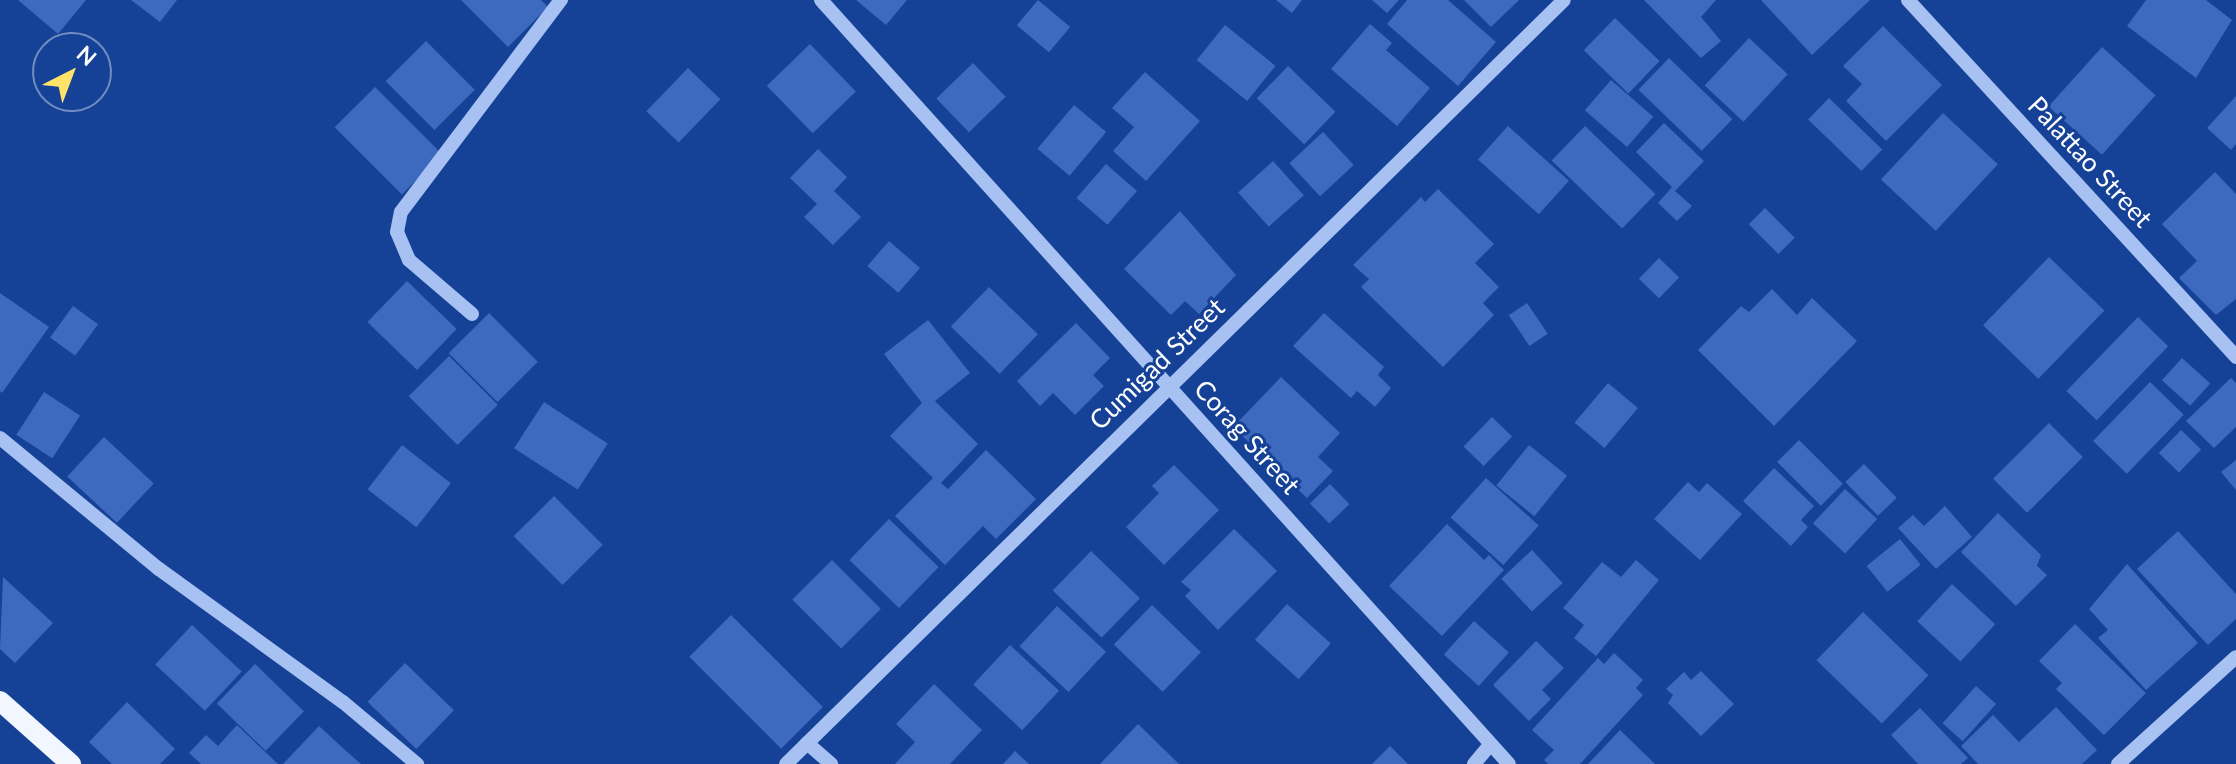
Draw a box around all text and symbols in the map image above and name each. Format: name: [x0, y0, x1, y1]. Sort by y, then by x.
north arrow: [32, 32, 112, 112]
text: N: [72, 40, 102, 71]
street label: Palattao Street: [2021, 90, 2159, 234]
street label: Cumigad Street: [1083, 292, 1231, 436]
street label: Corag Street: [1188, 374, 1306, 500]

